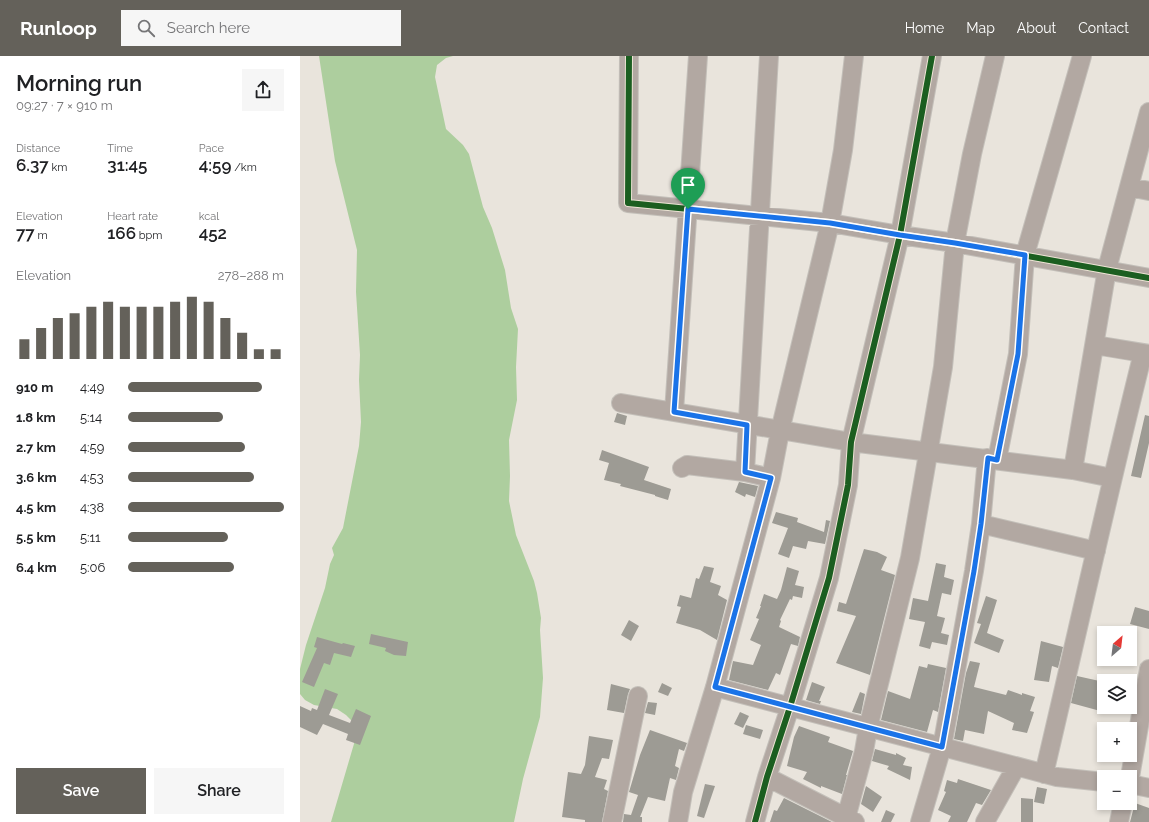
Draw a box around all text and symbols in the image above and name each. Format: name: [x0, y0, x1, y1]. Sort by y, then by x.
search box: [121, 10, 401, 46]
text: Runloop: [20, 17, 97, 39]
icon: search: [135, 17, 157, 39]
text: Search here: [167, 19, 250, 37]
text: Home: [905, 20, 944, 36]
text: Map: [966, 20, 995, 36]
text: About: [1017, 20, 1056, 36]
text: Contact: [1078, 20, 1129, 36]
button: share: [242, 69, 284, 111]
text: Morning run: [16, 70, 142, 96]
text: 09:27 · 7 × 910 m: [16, 98, 113, 113]
text: Distance: [16, 142, 60, 155]
text: Time: [107, 142, 133, 155]
text: Pace: [199, 142, 224, 155]
text: 6.37: [16, 155, 49, 175]
text: 31:45: [107, 155, 147, 175]
text: 4:59: [199, 155, 231, 175]
text: km: [49, 161, 67, 174]
text: /km: [231, 161, 257, 174]
pin: [671, 168, 705, 209]
icon: arrive: [677, 174, 699, 196]
text: Elevation: [16, 210, 63, 223]
text: Heart rate: [107, 210, 158, 223]
text: kcal: [199, 210, 219, 223]
text: 77: [16, 223, 35, 243]
text: 166: [107, 223, 136, 243]
text: 452: [199, 223, 227, 243]
text: m: [35, 229, 48, 242]
text: bpm: [136, 229, 162, 242]
text: Elevation: [16, 268, 71, 283]
text: 278–288 m: [218, 268, 284, 283]
text: 910 m: [16, 380, 53, 395]
text: 4:49: [80, 380, 104, 395]
text: 1.8 km: [16, 410, 56, 425]
text: 5:14: [80, 410, 102, 425]
text: 2.7 km: [16, 440, 56, 455]
text: 4:59: [80, 440, 104, 455]
text: 3.6 km: [16, 470, 57, 485]
text: 4:53: [80, 470, 104, 485]
text: 4.5 km: [16, 500, 56, 515]
text: 4:38: [80, 500, 104, 515]
text: 5.5 km: [16, 530, 56, 545]
text: 5:11: [80, 530, 101, 545]
text: 6.4 km: [16, 560, 57, 575]
text: 5:06: [80, 560, 105, 575]
north arrow: [1097, 626, 1137, 666]
map controls: [1097, 626, 1137, 810]
button: layers: [1097, 674, 1137, 714]
button: +: [1097, 722, 1137, 762]
button: Save: [16, 768, 146, 814]
button: Share: [154, 768, 284, 814]
button: −: [1097, 770, 1137, 810]

